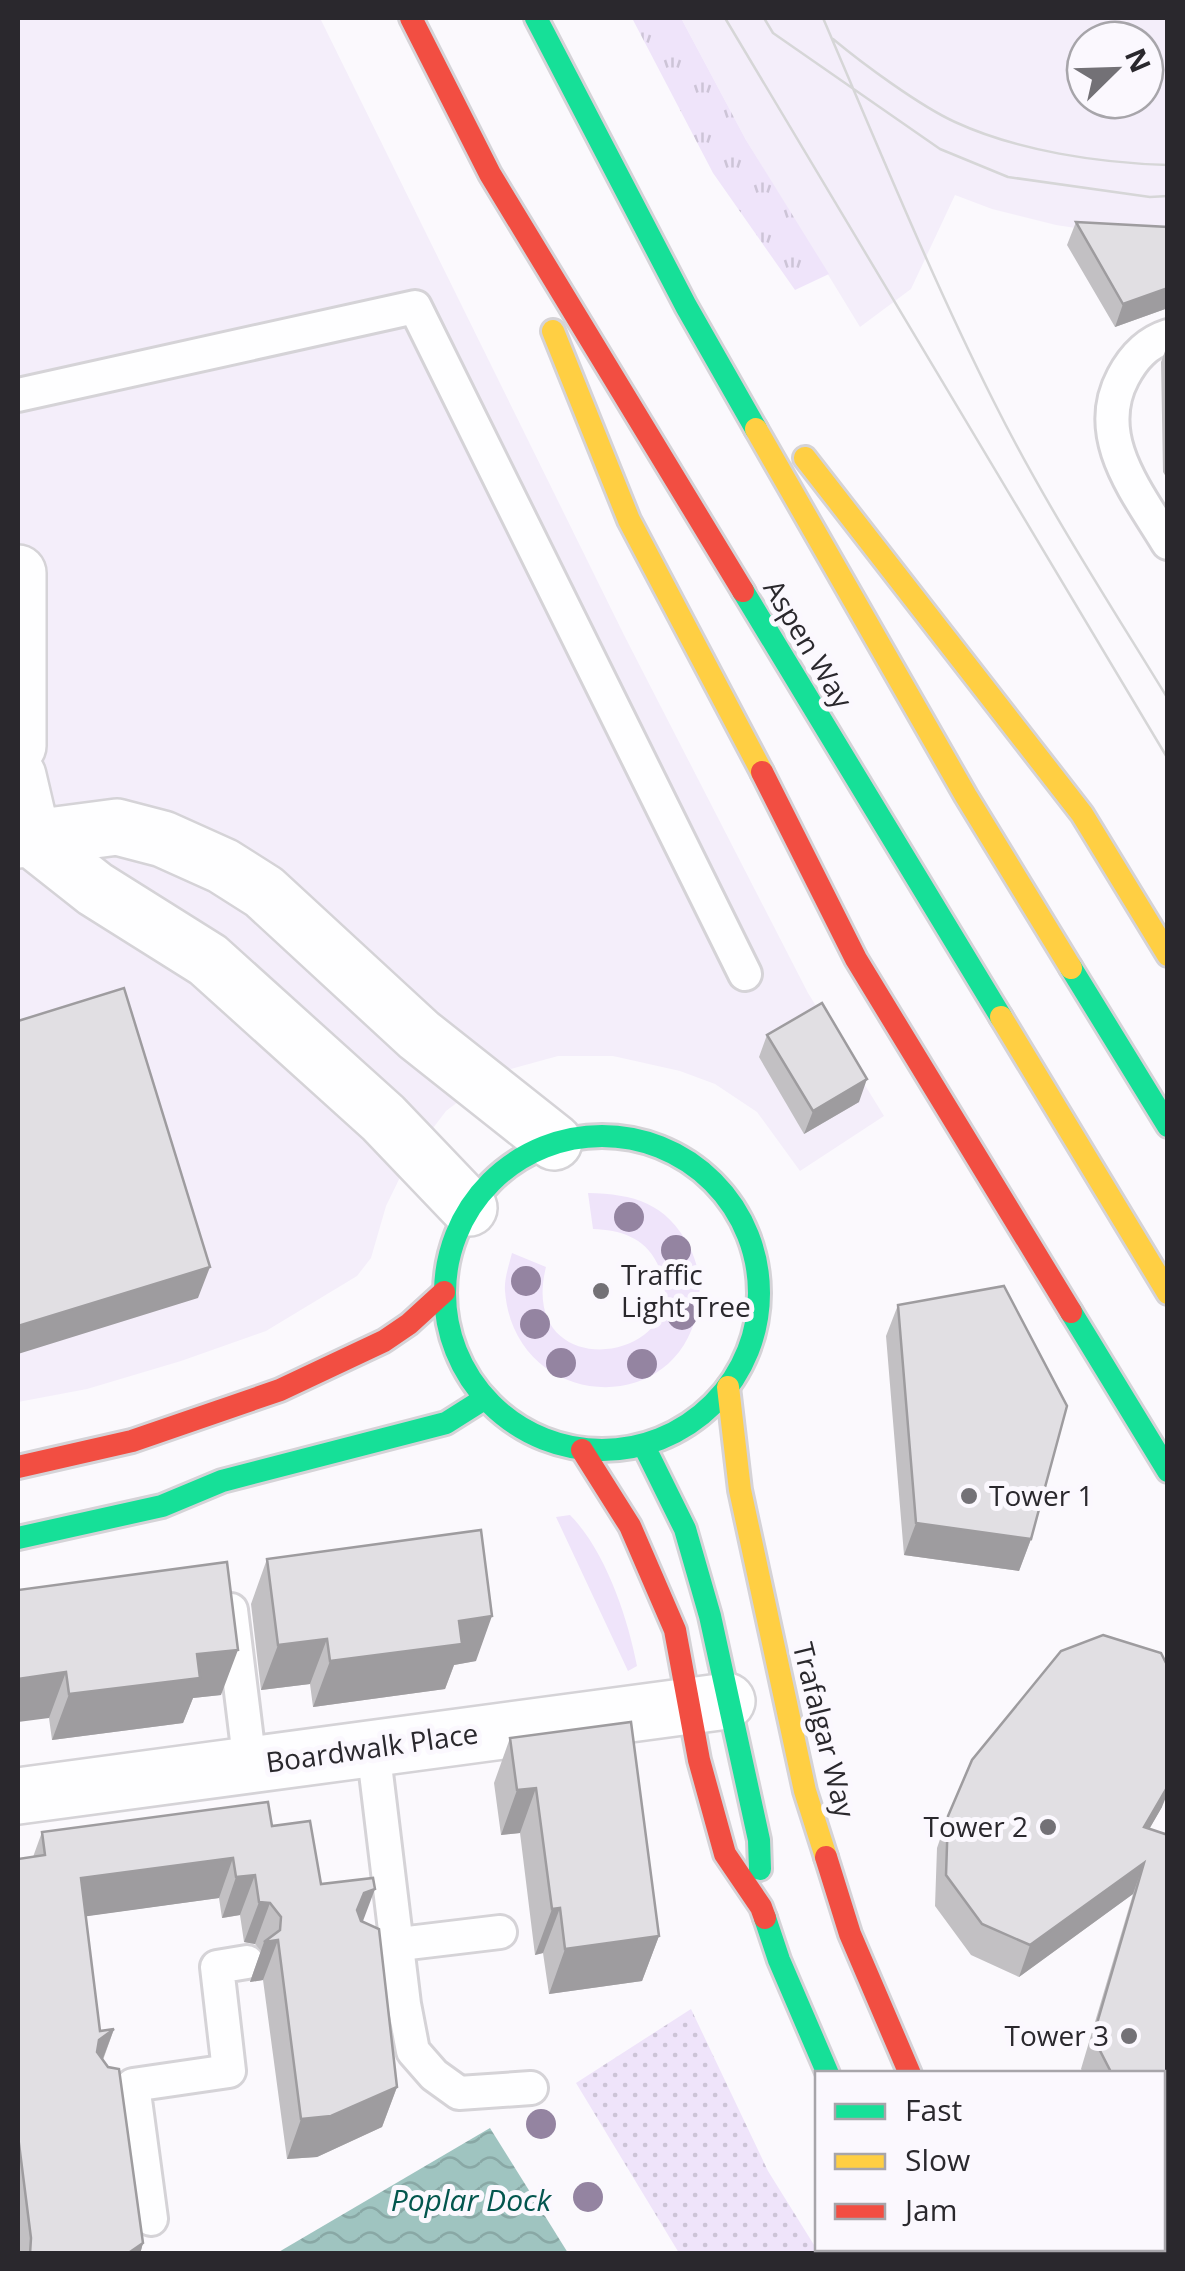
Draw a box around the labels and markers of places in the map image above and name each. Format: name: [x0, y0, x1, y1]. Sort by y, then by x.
place label: Traffic Light Tree: [621, 1255, 751, 1325]
marker: Traffic Light Tree: [590, 1280, 612, 1302]
place label: Tower 1: [989, 1476, 1093, 1514]
marker: Tower 1: [958, 1485, 980, 1507]
place label: Tower 2: [924, 1807, 1028, 1845]
marker: Tower 2: [1037, 1816, 1059, 1838]
place label: Tower 3: [1005, 2016, 1109, 2054]
marker: Tower 3: [1118, 2025, 1140, 2047]

